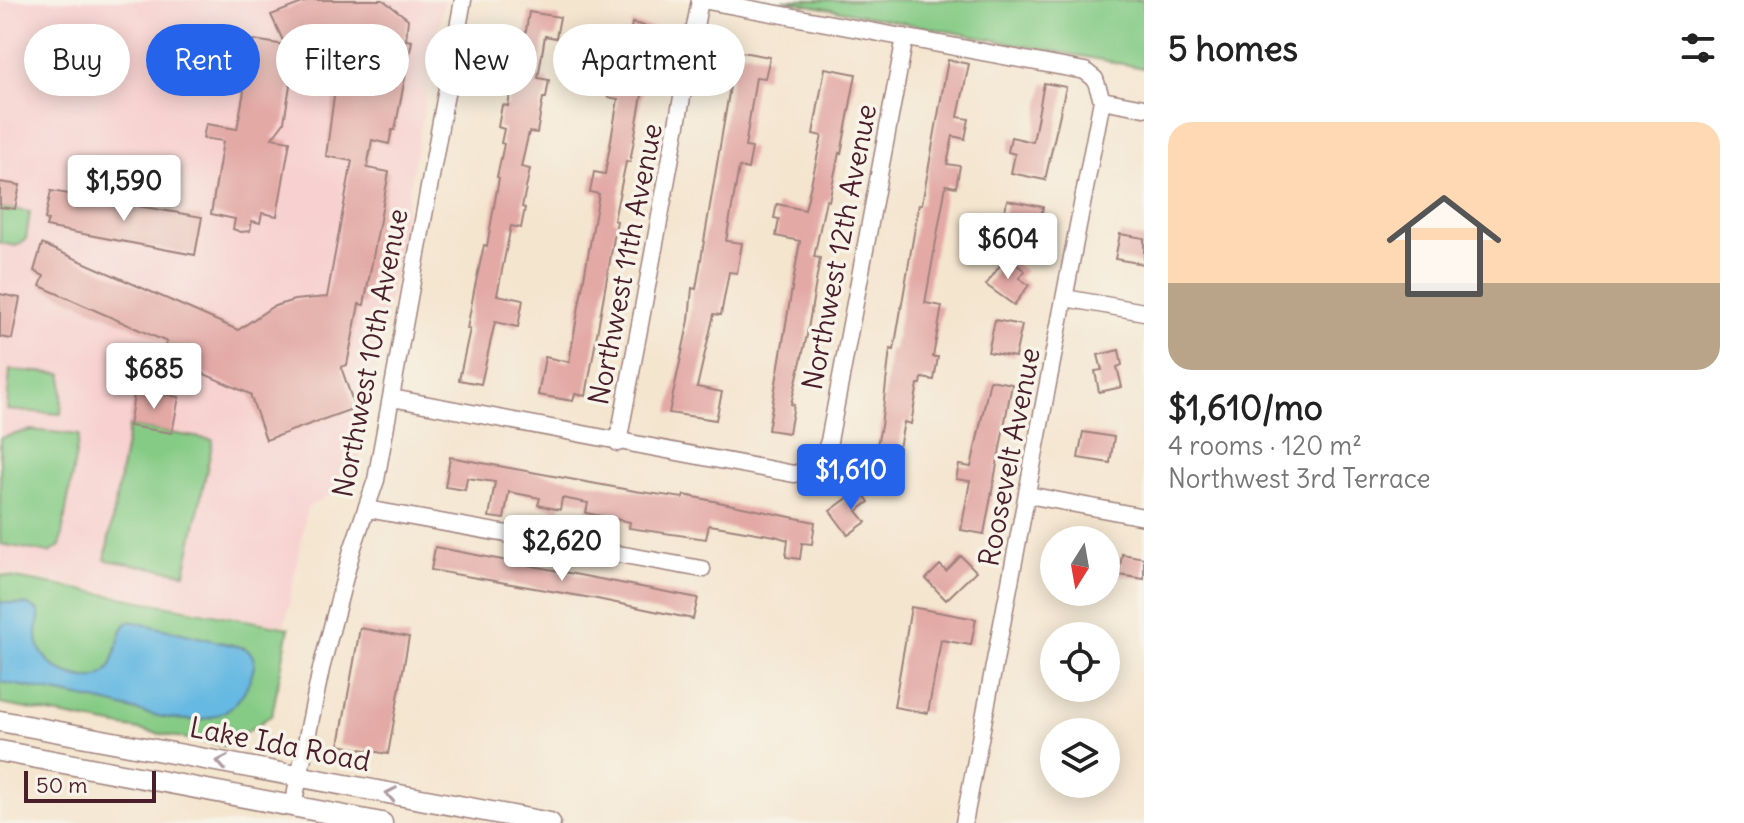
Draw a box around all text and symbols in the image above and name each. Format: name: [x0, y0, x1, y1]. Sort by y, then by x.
chip: Buy: [24, 24, 130, 96]
chip: Rent: [146, 24, 260, 96]
chip: Filters: [276, 24, 409, 96]
chip: New: [425, 24, 537, 96]
chip: Apartment: [553, 24, 745, 96]
icon: filters: [1676, 26, 1720, 70]
text: 5 homes: [1168, 27, 1298, 70]
street label: Northwest 12th Avenue: [794, 101, 884, 393]
street label: Northwest 11th Avenue: [580, 120, 670, 408]
pin: $1,590: [59, 155, 189, 223]
text: $1,590: [86, 164, 162, 197]
icon: home: [1372, 174, 1516, 318]
street label: Northwest 10th Avenue: [324, 206, 416, 500]
pin: $604: [961, 213, 1055, 281]
text: $604: [977, 222, 1039, 255]
pin: $685: [107, 343, 201, 411]
street label: Roosevelt Avenue: [970, 345, 1048, 569]
text: $685: [124, 352, 184, 385]
text: $1,610/mo: [1168, 386, 1323, 429]
text: 4 rooms · 120 m²: [1168, 429, 1362, 462]
pin: $1,610: [786, 444, 916, 512]
text: $1,610: [815, 453, 887, 486]
text: Northwest 3rd Terrace: [1168, 462, 1431, 495]
pin: $2,620: [497, 515, 627, 583]
text: $2,620: [522, 524, 602, 557]
north arrow: [1040, 526, 1120, 606]
map controls: [1040, 526, 1120, 798]
button: locate: [1040, 622, 1120, 702]
street label: Lake Ida Road: [187, 709, 373, 779]
button: layers: [1040, 718, 1120, 798]
one-way arrow: [215, 754, 228, 771]
scale bar: [24, 767, 156, 803]
text: 50 m: [36, 771, 88, 799]
one-way arrow: [384, 786, 398, 803]

